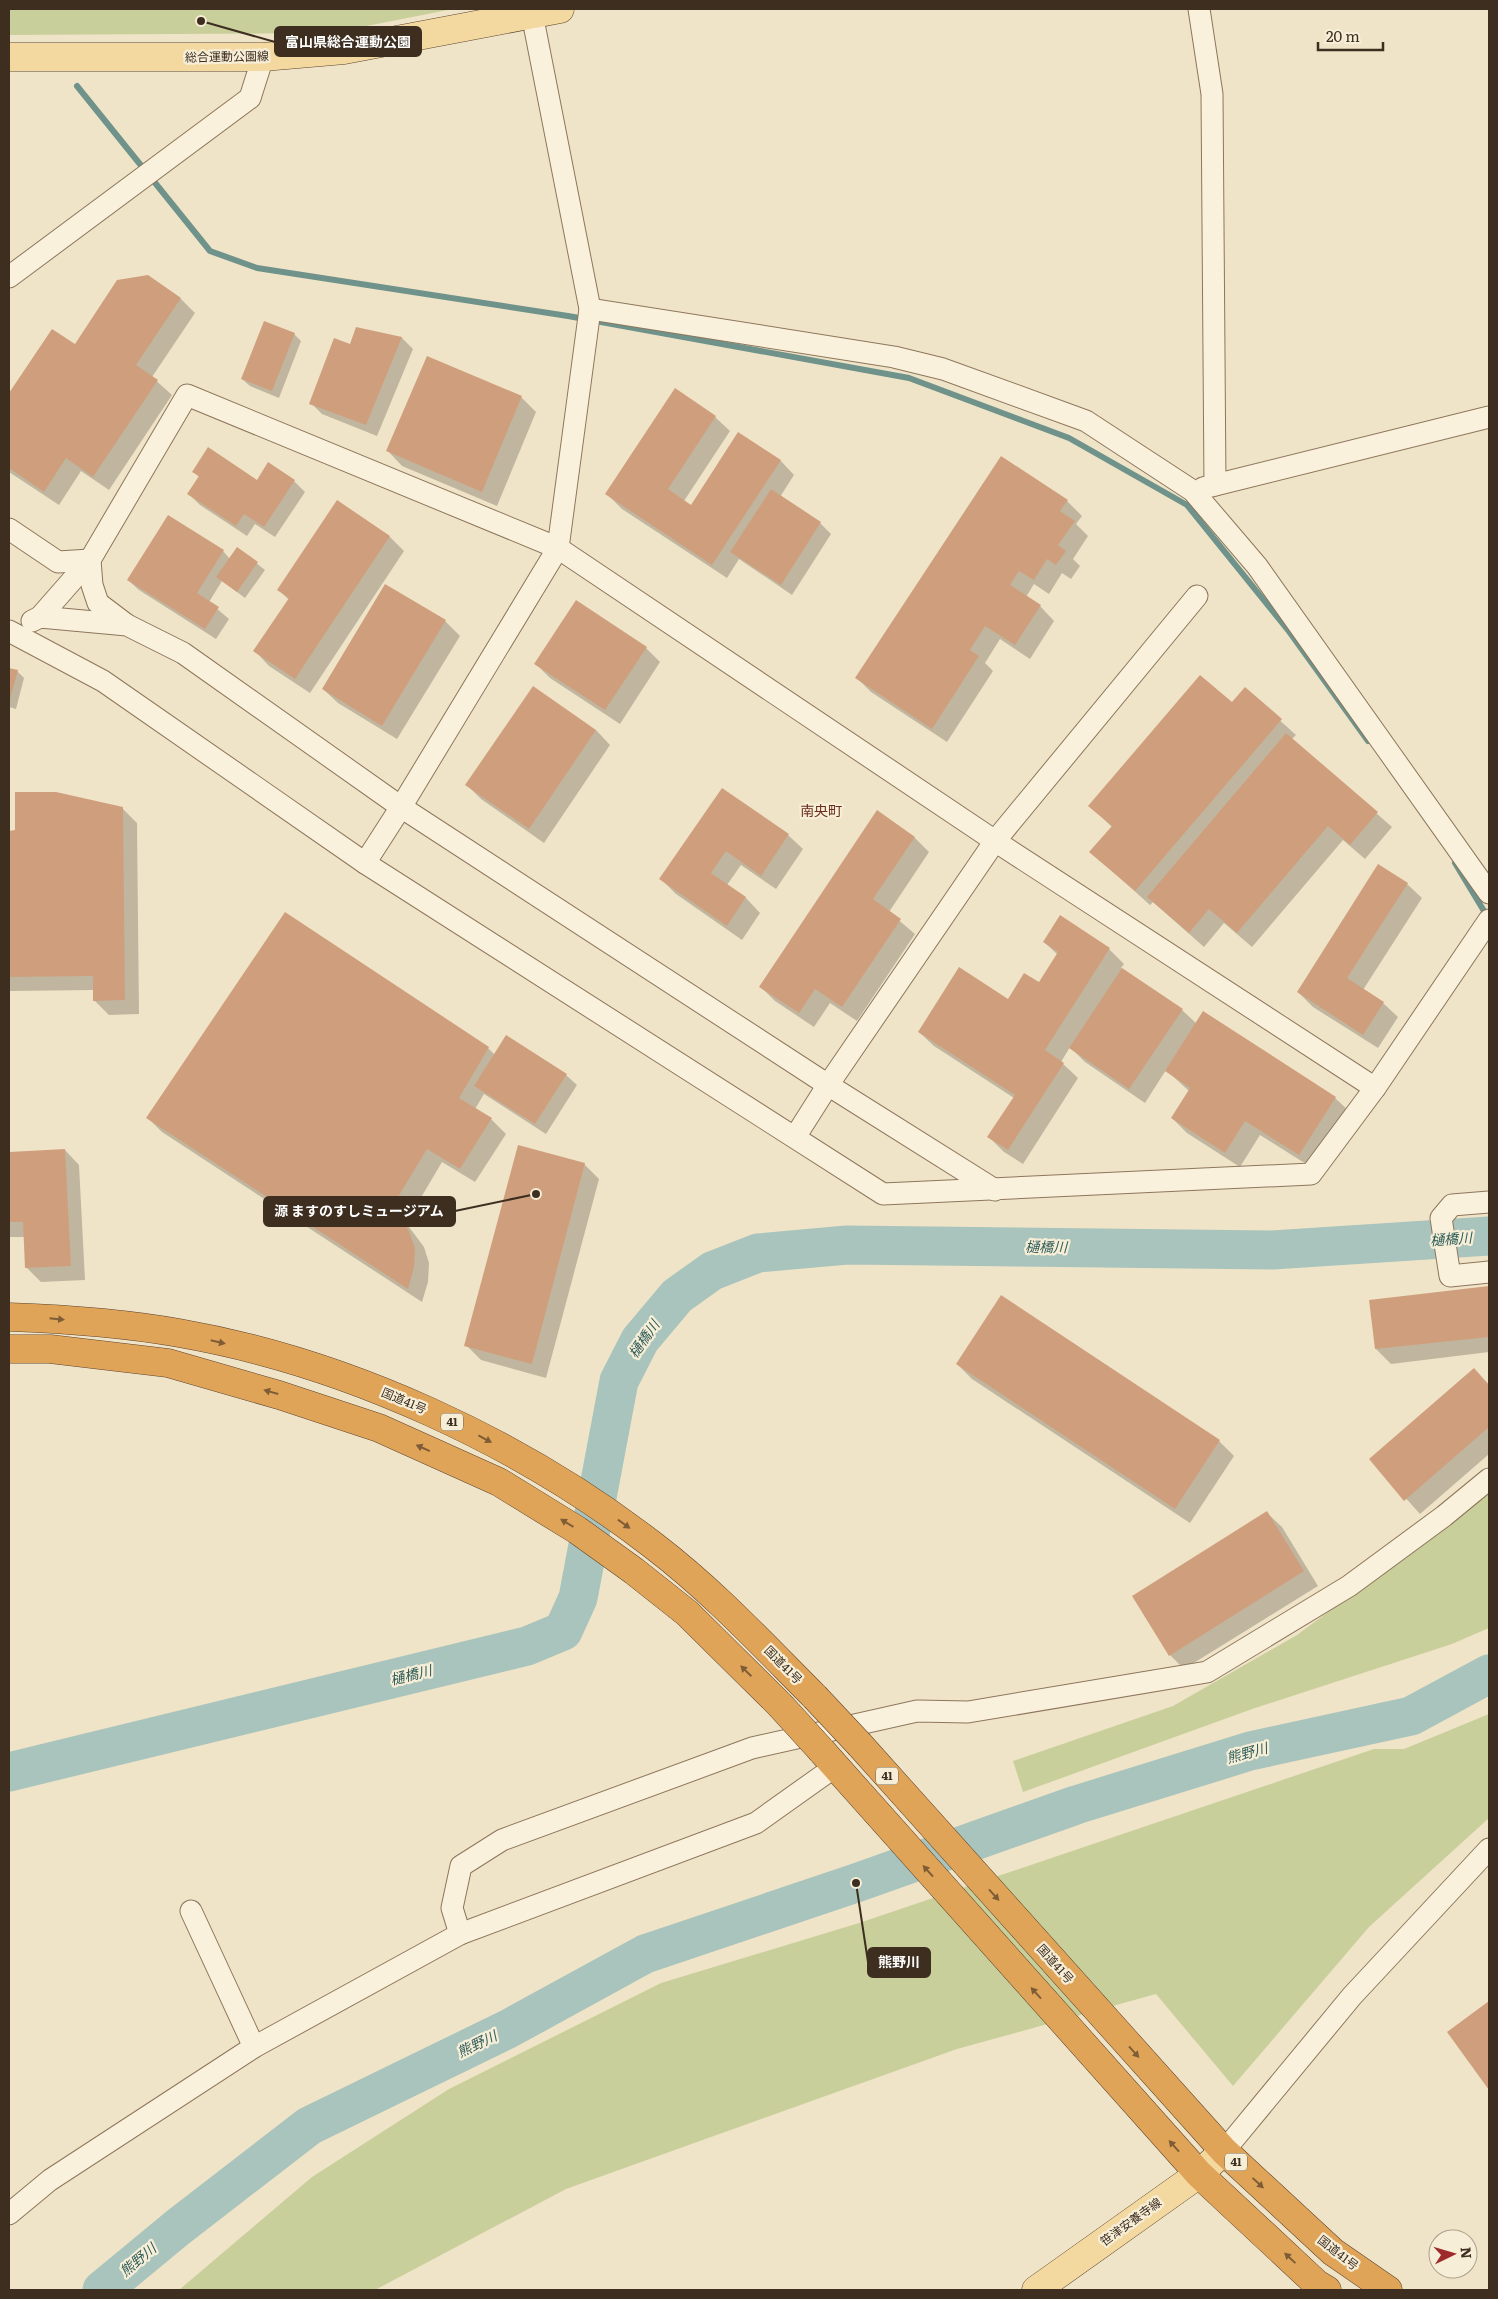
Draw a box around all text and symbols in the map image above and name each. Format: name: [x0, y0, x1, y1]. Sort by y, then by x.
scale bar: [1318, 20, 1383, 52]
text: 20 m: [1326, 24, 1360, 47]
callout: 富山県総合運動公園: [275, 27, 421, 56]
text: 富山県総合運動公園: [285, 31, 411, 51]
street label: 総合運動公園線: [185, 46, 269, 66]
district label: 南央町: [800, 800, 842, 820]
callout: 源 ますのすしミュージアム: [264, 1197, 455, 1226]
text: 源 ますのすしミュージアム: [274, 1200, 444, 1220]
water label: 樋橋川: [1429, 1226, 1475, 1249]
water label: 樋橋川: [1025, 1236, 1069, 1256]
water label: 樋橋川: [623, 1314, 665, 1361]
one-way arrow: [50, 1315, 66, 1323]
one-way arrow: [211, 1338, 226, 1346]
street label: 国道41号: [379, 1383, 430, 1418]
one-way arrow: [263, 1388, 278, 1396]
road number: 41: [441, 1414, 463, 1430]
one-way arrow: [478, 1435, 492, 1443]
one-way arrow: [416, 1443, 430, 1451]
one-way arrow: [617, 1518, 630, 1528]
one-way arrow: [560, 1519, 573, 1528]
street label: 国道41号: [761, 1641, 807, 1687]
water label: 樋橋川: [388, 1659, 435, 1689]
one-way arrow: [740, 1665, 752, 1677]
water label: 熊野川: [1224, 1736, 1272, 1767]
road number: 41: [876, 1768, 898, 1784]
one-way arrow: [922, 1866, 934, 1878]
one-way arrow: [988, 1888, 999, 1901]
street label: 国道41号: [1033, 1940, 1078, 1987]
callout: 熊野川: [868, 1948, 930, 1977]
text: 熊野川: [878, 1951, 920, 1971]
one-way arrow: [1030, 1987, 1042, 1999]
water label: 熊野川: [453, 2024, 502, 2061]
one-way arrow: [1128, 2046, 1140, 2058]
one-way arrow: [1168, 2139, 1179, 2152]
road number: 41: [1225, 2154, 1247, 2170]
one-way arrow: [1252, 2177, 1264, 2189]
street label: 笹津安養寺線: [1096, 2193, 1165, 2250]
north arrow: [1428, 2229, 1478, 2279]
street label: 国道41号: [1314, 2230, 1363, 2274]
water label: 熊野川: [115, 2237, 161, 2280]
text: N: [1456, 2246, 1477, 2260]
one-way arrow: [1284, 2253, 1297, 2264]

